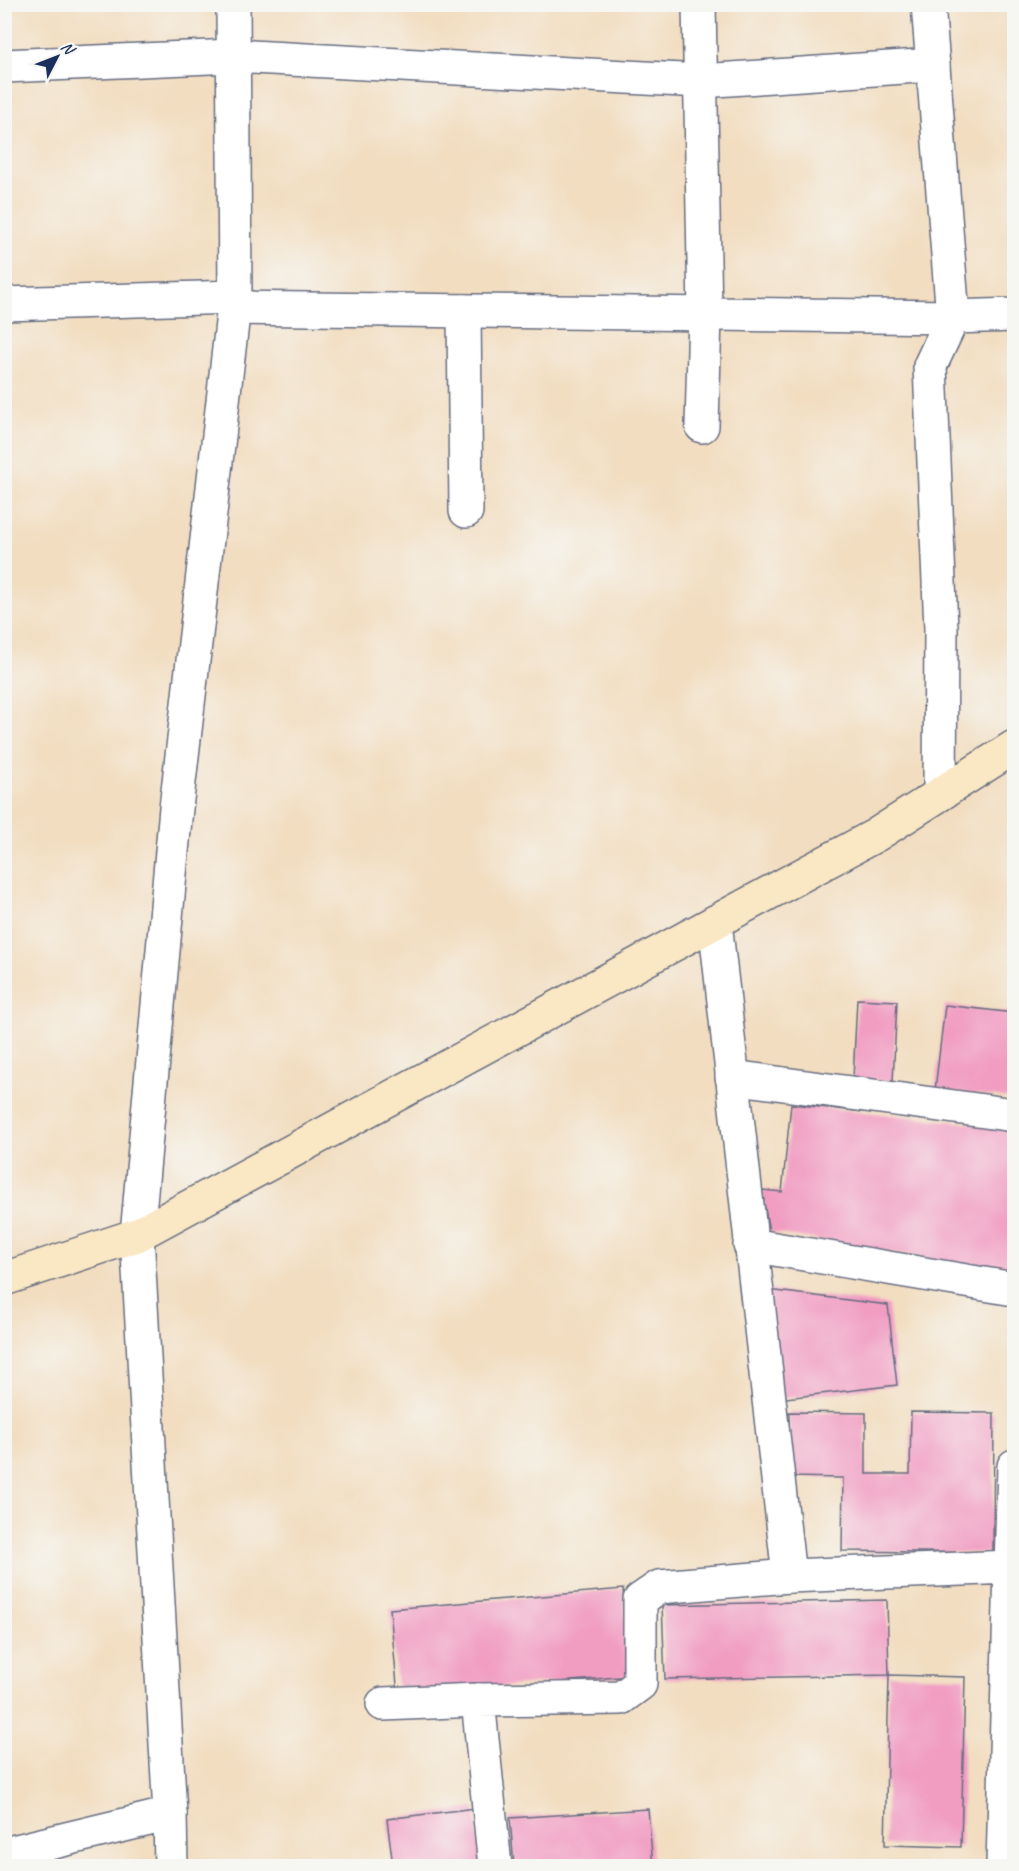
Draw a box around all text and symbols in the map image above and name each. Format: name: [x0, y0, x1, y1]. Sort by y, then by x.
north arrow: [27, 27, 87, 87]
text: N: [57, 37, 80, 60]

